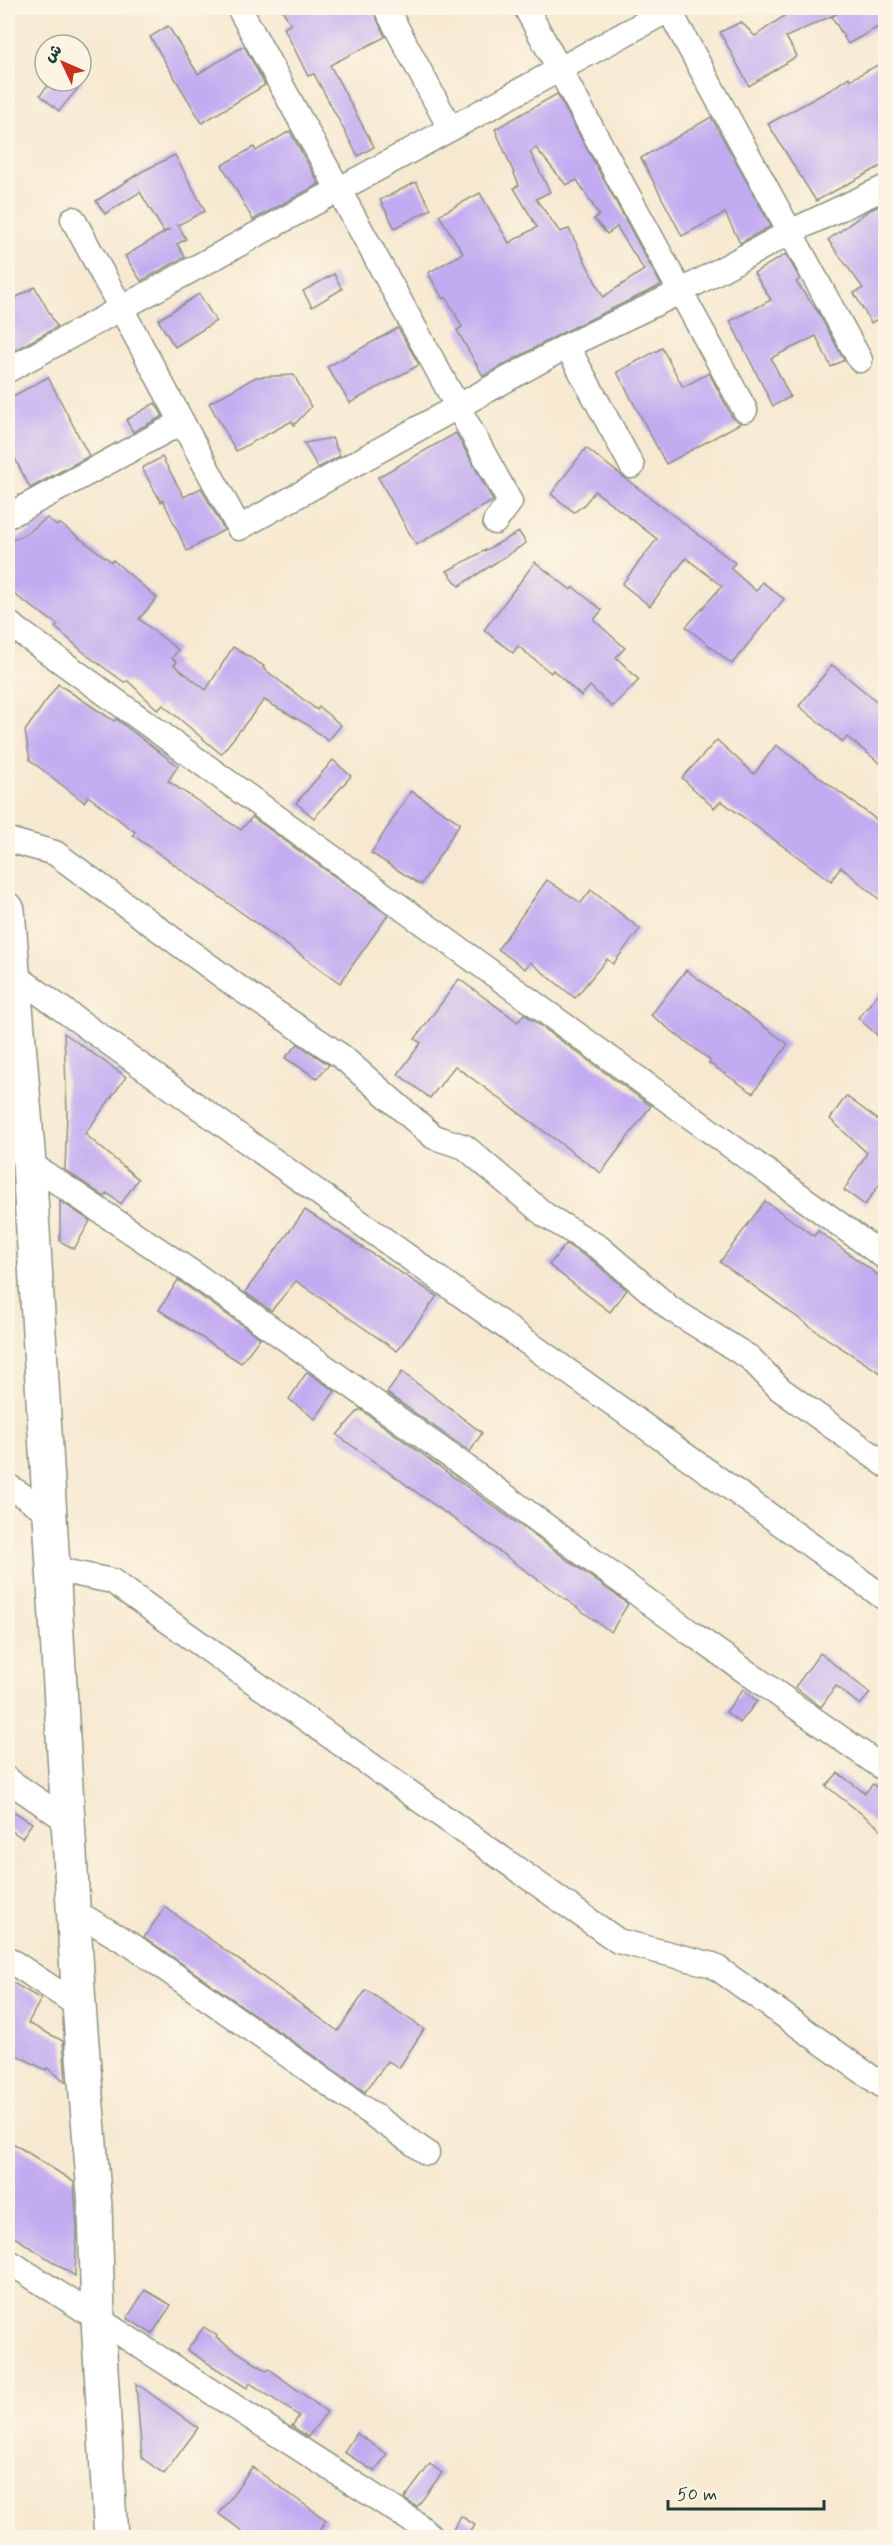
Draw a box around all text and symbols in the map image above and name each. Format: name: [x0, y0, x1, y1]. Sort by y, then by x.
north arrow: [33, 33, 93, 93]
text: ش: [40, 40, 67, 67]
scale bar: [668, 2473, 824, 2511]
text: 50 m: [677, 2483, 717, 2507]

